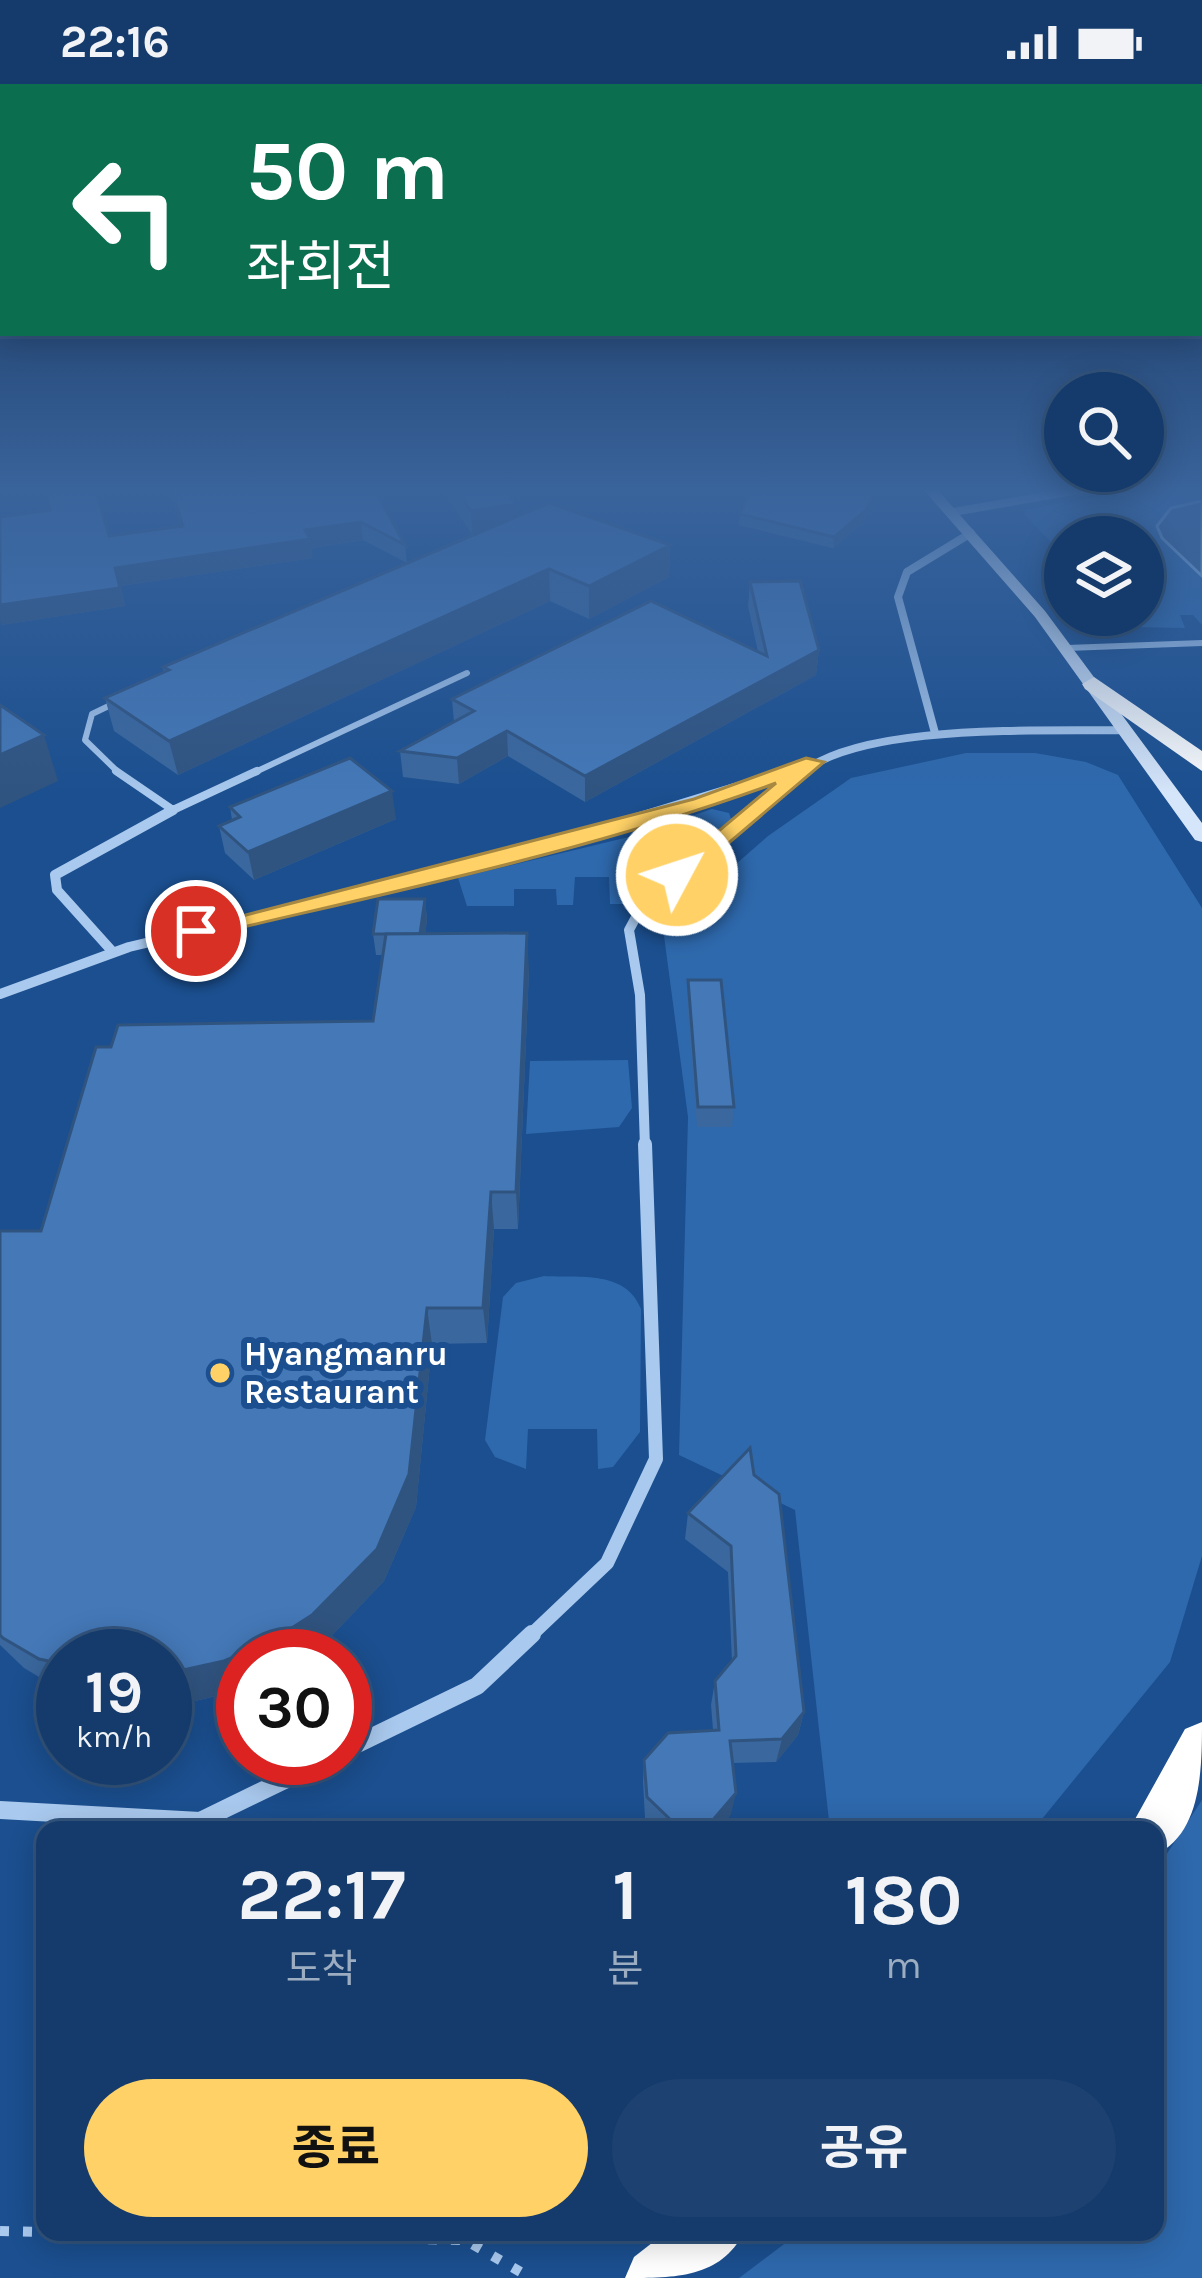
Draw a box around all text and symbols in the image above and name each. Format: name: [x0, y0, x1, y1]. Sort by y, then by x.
text: 22:16: [60, 16, 170, 68]
text: 50 m: [246, 122, 449, 220]
icon: left: [48, 132, 204, 288]
text: 좌회전: [246, 235, 395, 299]
map controls: [1044, 372, 1164, 636]
button: search: [1044, 372, 1164, 492]
button: layers: [1044, 516, 1164, 636]
position arrow: [614, 812, 740, 938]
pin: [145, 880, 247, 982]
icon: arrive: [163, 898, 229, 964]
place label: Hyangmanru Restaurant: [244, 1335, 448, 1411]
marker: Hyangmanru Restaurant: [207, 1360, 233, 1386]
speed limit sign: 30: [216, 1629, 372, 1785]
text: 19: [85, 1657, 143, 1727]
text: km/h: [76, 1719, 152, 1755]
text: 22:17: [238, 1853, 406, 1937]
text: 1: [612, 1853, 638, 1937]
text: 180: [845, 1858, 962, 1942]
text: m: [885, 1942, 922, 1988]
text: 도착: [286, 1946, 357, 1992]
text: 분: [607, 1946, 643, 1992]
button: 종료: [84, 2079, 588, 2217]
button: 공유: [612, 2079, 1116, 2217]

